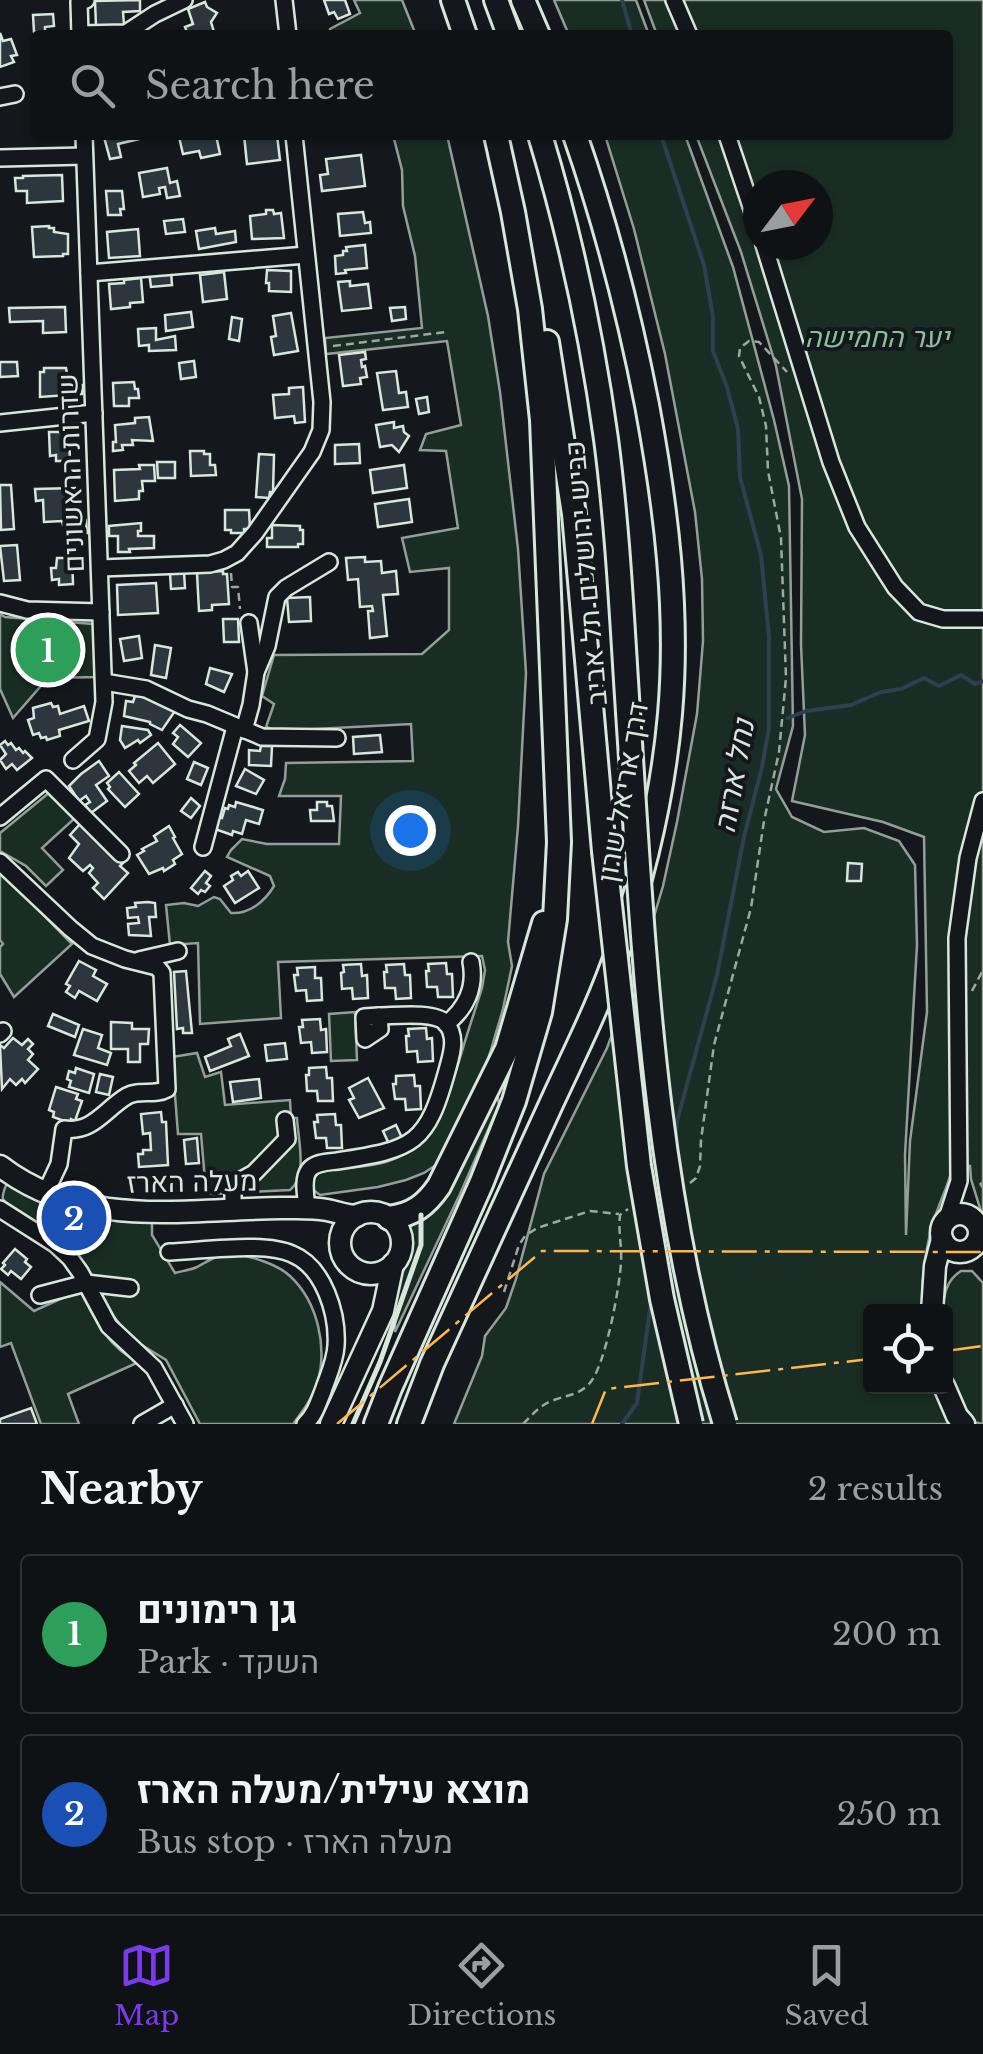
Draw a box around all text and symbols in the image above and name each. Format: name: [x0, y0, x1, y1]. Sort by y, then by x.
search box: [30, 30, 953, 140]
icon: search: [65, 58, 120, 113]
text: Search here: [145, 62, 375, 109]
north arrow: [743, 170, 833, 260]
park label: יער החמישה: [805, 320, 952, 355]
street label: שדרות הראשונים: [50, 373, 92, 573]
street label: כביש ירושלים תל אביב: [557, 439, 615, 707]
pin: 1: [15, 612, 80, 688]
street label: דרך אריאל שרון: [590, 699, 656, 885]
water label: נחל ארזה: [706, 714, 763, 836]
your location: [385, 805, 436, 856]
street label: מעלה הארז: [126, 1163, 258, 1201]
pin: 2: [42, 1180, 106, 1256]
map controls: [863, 1304, 953, 1394]
button: locate: [863, 1304, 953, 1394]
text: Nearby: [40, 1463, 203, 1515]
text: 2 results: [808, 1469, 943, 1509]
text: גן רימונים: [137, 1586, 298, 1633]
text: 1: [68, 1614, 81, 1654]
text: 200 m: [832, 1614, 941, 1654]
text: Park · השקד: [137, 1642, 319, 1682]
text: מוצא עילית/מעלה הארז: [137, 1766, 530, 1813]
text: 2: [64, 1794, 85, 1834]
text: 250 m: [837, 1794, 941, 1834]
text: Bus stop · מעלה הארז: [137, 1822, 453, 1862]
tab: Map: [114, 1938, 179, 2033]
tab: Directions: [407, 1938, 556, 2033]
tab: Saved: [784, 1938, 869, 2033]

